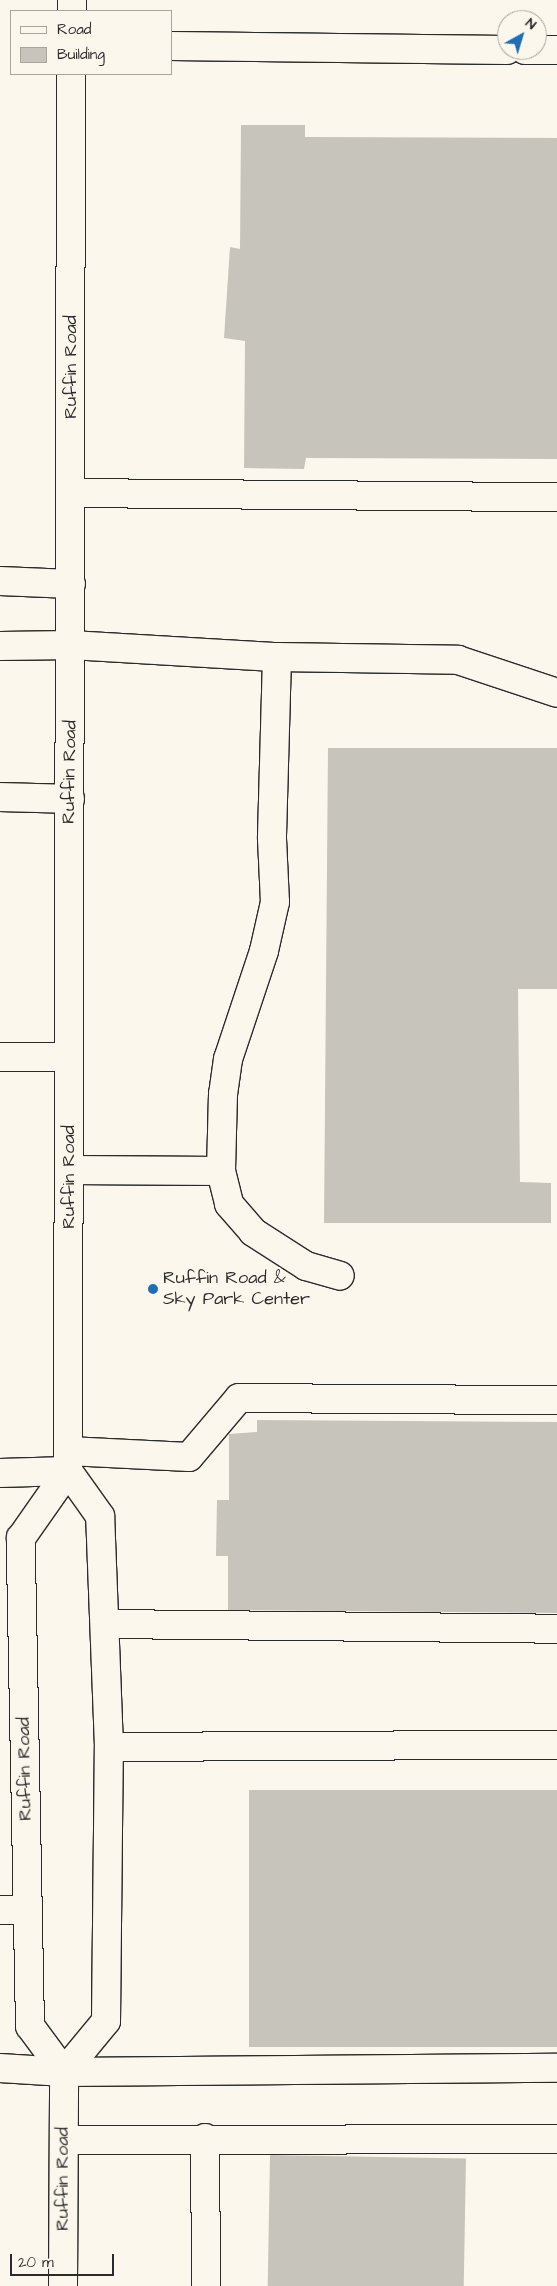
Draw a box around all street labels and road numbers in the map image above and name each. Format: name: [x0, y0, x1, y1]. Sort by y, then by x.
street label: Ruffin Road: [60, 315, 82, 419]
street label: Ruffin Road: [58, 720, 82, 824]
street label: Ruffin Road: [58, 1125, 80, 1229]
street label: Ruffin Road: [13, 1717, 37, 1821]
street label: Ruffin Road: [52, 2127, 74, 2231]

